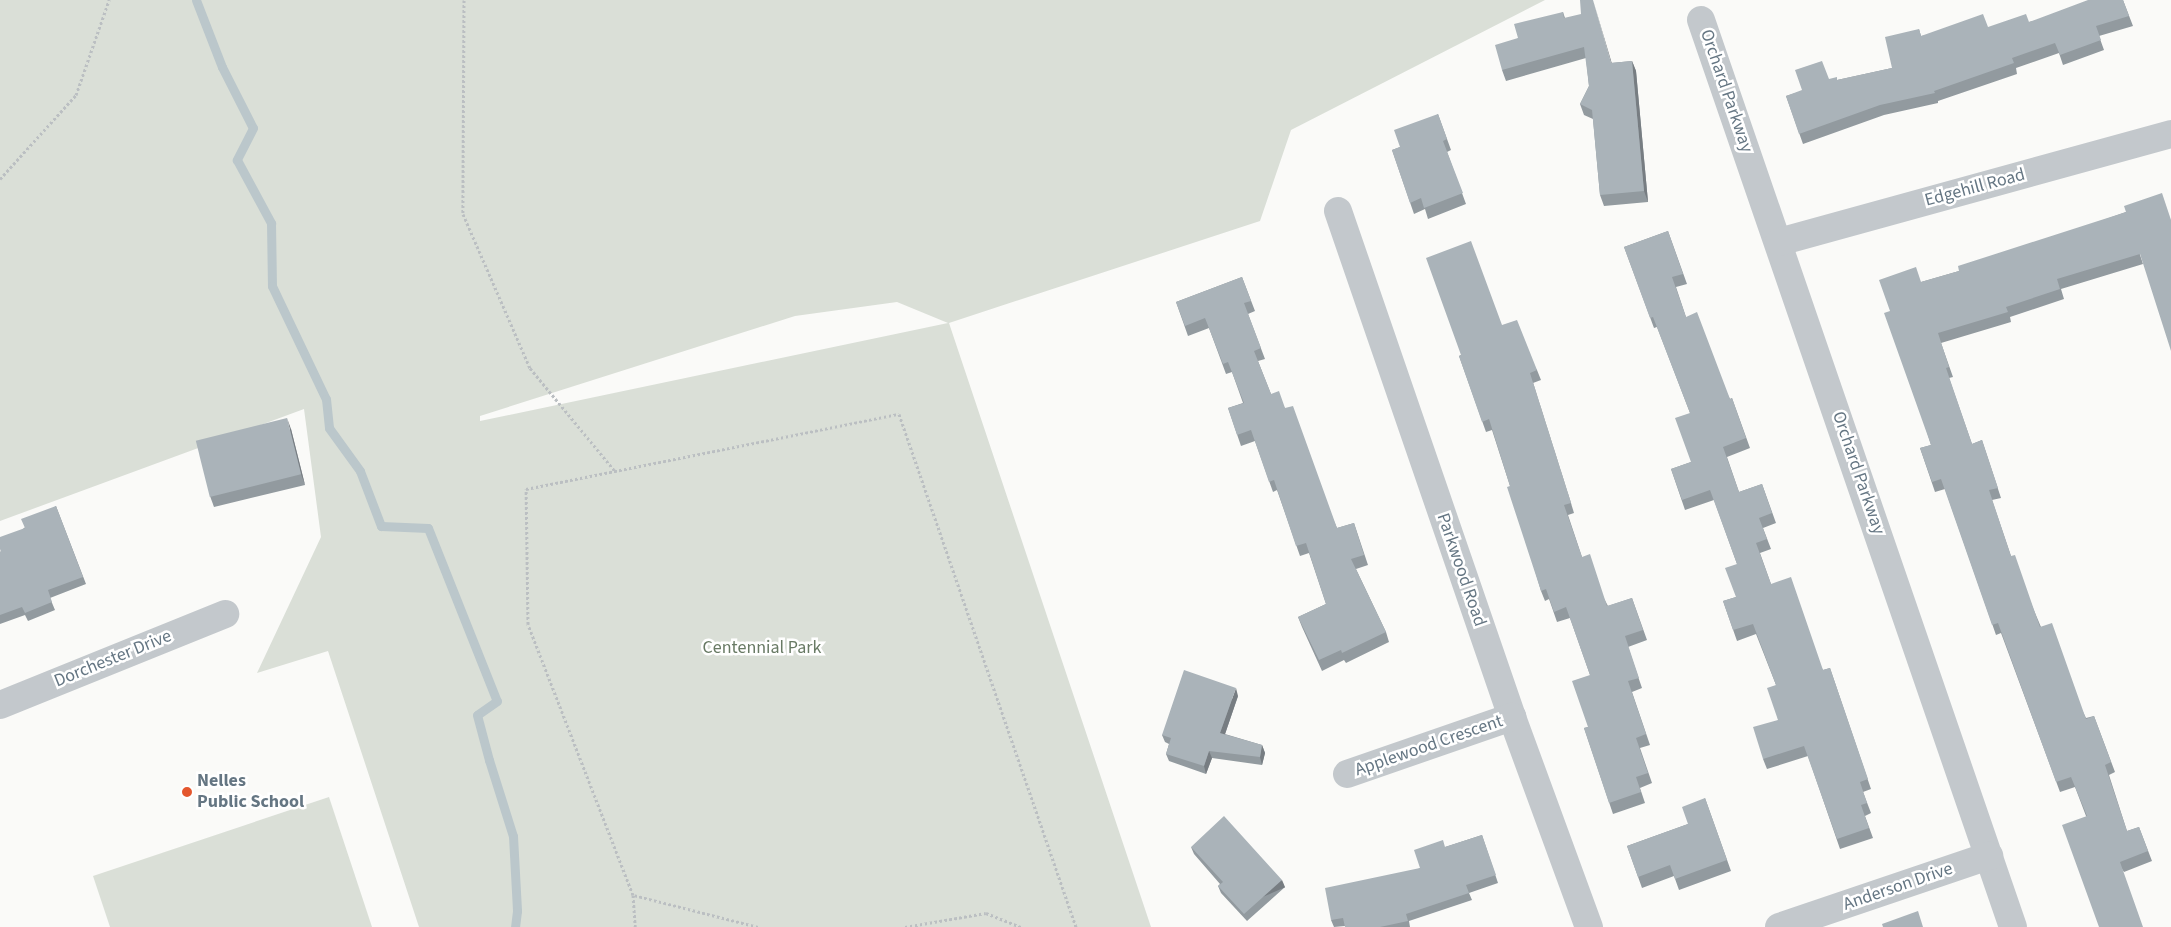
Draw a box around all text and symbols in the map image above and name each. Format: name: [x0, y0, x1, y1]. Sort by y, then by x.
street label: Orchard Parkway: [1695, 27, 1757, 155]
street label: Edgehill Road: [1923, 164, 2027, 212]
street label: Orchard Parkway: [1827, 409, 1889, 537]
street label: Parkwood Road: [1432, 511, 1490, 629]
street label: Dorchester Drive: [51, 626, 175, 692]
park label: Centennial Park: [703, 637, 821, 659]
street label: Applewood Crescent: [1352, 711, 1506, 781]
place label: Nelles Public School: [197, 771, 304, 814]
marker: Nelles Public School: [181, 786, 193, 798]
street label: Anderson Drive: [1840, 858, 1956, 916]

